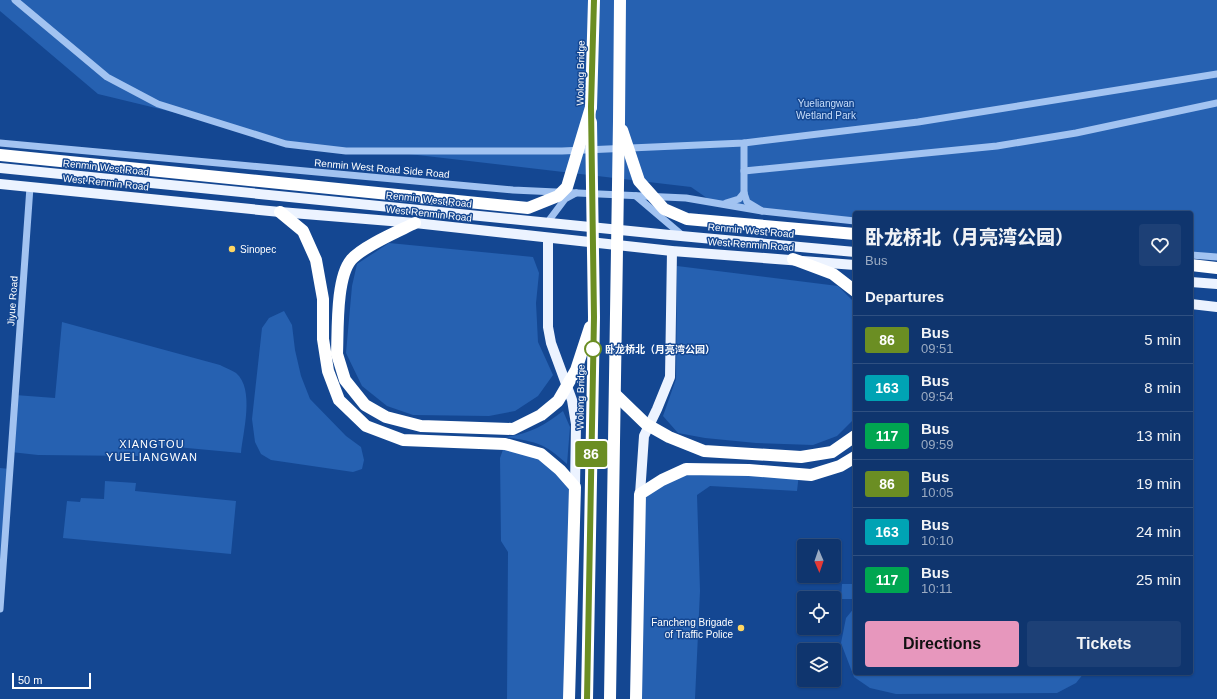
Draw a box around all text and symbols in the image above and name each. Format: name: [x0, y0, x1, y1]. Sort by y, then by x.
street label: Wolong Bridge: [574, 40, 587, 106]
park label: Yueliangwan Wetland Park: [796, 98, 857, 121]
street label: Renmin West Road Side Road: [314, 157, 450, 180]
street label: Renmin West Road: [62, 158, 150, 177]
street label: West Renmin Road: [62, 173, 150, 192]
street label: Renmin West Road: [385, 190, 473, 209]
street label: West Renmin Road: [385, 204, 473, 223]
street label: Renmin West Road: [707, 221, 795, 240]
button: heart: [1139, 224, 1181, 266]
text: 卧龙桥北（月亮湾公园）: [865, 227, 1074, 248]
street label: West Renmin Road: [707, 236, 795, 253]
marker: Sinopec: [227, 244, 237, 254]
place label: Sinopec: [240, 244, 276, 255]
text: Bus: [865, 253, 887, 268]
street label: Jiyue Road: [5, 276, 20, 326]
text: Departures: [865, 288, 944, 305]
text: Bus: [921, 324, 949, 341]
text: 5 min: [1144, 331, 1181, 348]
text: 86: [879, 332, 895, 348]
marker: 卧龙桥北（月亮湾公园）: [584, 340, 602, 358]
text: 09:51: [921, 341, 954, 356]
place label: 卧龙桥北（月亮湾公园）: [605, 343, 715, 355]
street label: Wolong Bridge: [574, 364, 587, 430]
text: Bus: [921, 372, 949, 389]
text: 8 min: [1144, 379, 1181, 396]
text: 163: [875, 380, 899, 396]
text: 09:54: [921, 389, 954, 404]
text: Bus: [921, 420, 949, 437]
text: 13 min: [1136, 427, 1181, 444]
text: 117: [876, 428, 898, 444]
text: 09:59: [921, 437, 954, 452]
district label: XIANGTOU YUELIANGWAN: [106, 438, 198, 463]
line badge: 86: [573, 441, 609, 467]
text: 86: [583, 446, 599, 462]
text: Bus: [921, 468, 949, 485]
text: 19 min: [1136, 475, 1181, 492]
text: 86: [879, 476, 895, 492]
text: 10:05: [921, 485, 954, 500]
text: Bus: [921, 516, 949, 533]
text: 24 min: [1136, 523, 1181, 540]
text: 163: [875, 524, 899, 540]
text: 10:10: [921, 533, 954, 548]
north arrow: [797, 539, 841, 583]
map controls: [797, 539, 841, 687]
text: Bus: [921, 564, 949, 581]
text: 25 min: [1136, 571, 1181, 588]
text: 117: [876, 572, 898, 588]
text: 10:11: [921, 581, 953, 596]
button: locate: [797, 591, 841, 635]
place label: Fancheng Brigade of Traffic Police: [651, 617, 733, 640]
button: Directions: [865, 621, 1019, 667]
button: Tickets: [1027, 621, 1181, 667]
marker: Fancheng Brigade of Traffic Police: [736, 623, 746, 633]
button: layers: [797, 643, 841, 687]
scale bar: [12, 671, 91, 690]
text: 50 m: [18, 674, 42, 686]

